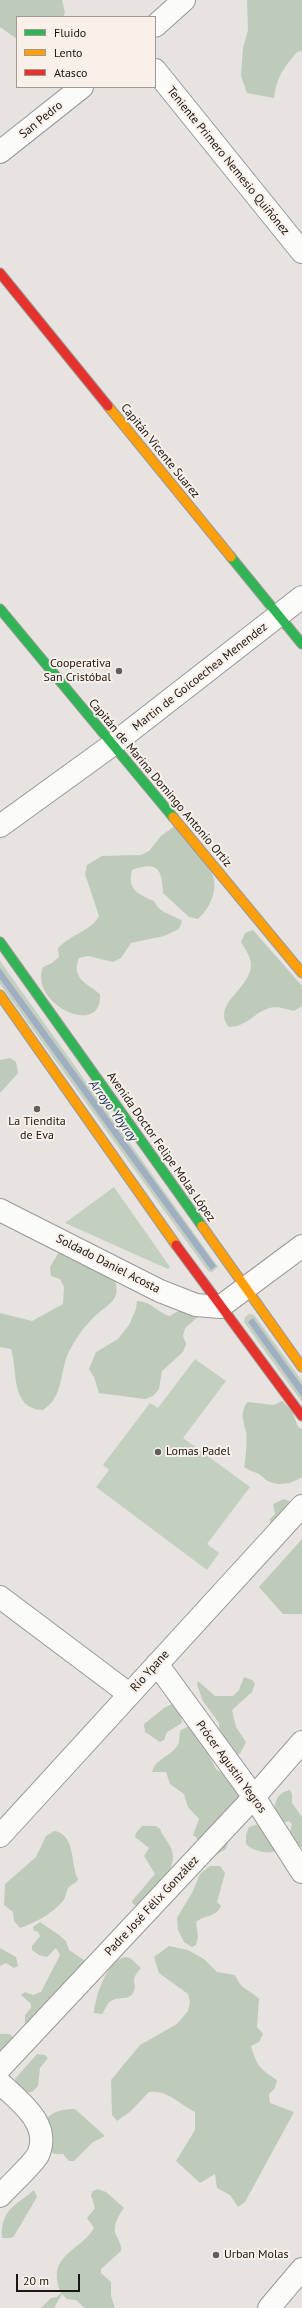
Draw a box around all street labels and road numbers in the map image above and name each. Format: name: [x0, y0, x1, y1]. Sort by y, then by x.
street label: Teniente Primero Nemesio Quiñónez: [164, 84, 292, 238]
street label: San Pedro: [16, 98, 66, 142]
street label: Capitán Vicente Suarez: [117, 401, 203, 501]
street label: Martin de Goicoechea Menendez: [130, 620, 270, 734]
street label: Capitán de Marina Domingo Antonio Ortiz: [85, 696, 235, 870]
street label: Avenida Doctor Felipe Molas López: [104, 1069, 218, 1225]
street label: Soldado Daniel Acosta: [54, 1232, 162, 1296]
street label: Río Ypane: [128, 1647, 172, 1695]
street label: Prócer Agustín Yegros: [193, 1718, 269, 1816]
street label: Padre José Félix González: [102, 1853, 202, 1959]

